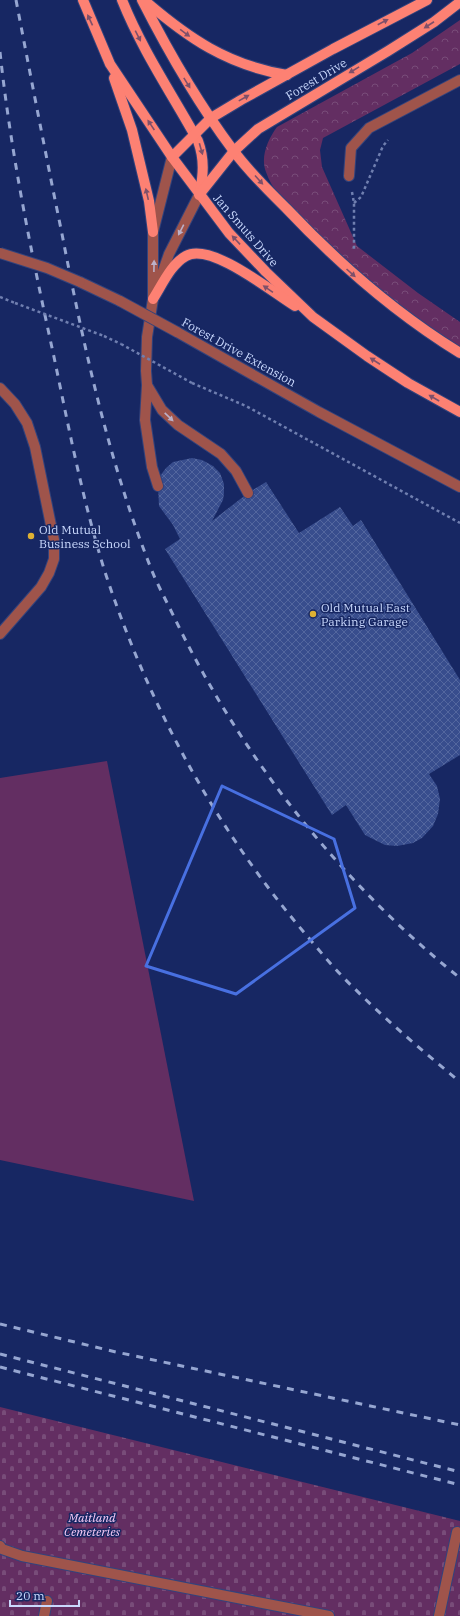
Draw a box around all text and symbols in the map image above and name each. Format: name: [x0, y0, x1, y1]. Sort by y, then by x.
one-way arrow: [87, 14, 93, 25]
one-way arrow: [377, 19, 388, 26]
one-way arrow: [424, 21, 434, 29]
one-way arrow: [179, 29, 190, 37]
one-way arrow: [135, 30, 141, 41]
street label: Forest Drive: [283, 55, 349, 103]
one-way arrow: [348, 67, 360, 74]
one-way arrow: [184, 77, 191, 89]
one-way arrow: [238, 94, 250, 101]
one-way arrow: [147, 119, 154, 131]
one-way arrow: [198, 143, 204, 155]
one-way arrow: [254, 175, 264, 185]
one-way arrow: [144, 187, 150, 199]
street label: Jan Smuts Drive: [210, 191, 282, 269]
one-way arrow: [178, 224, 185, 235]
one-way arrow: [232, 236, 241, 245]
one-way arrow: [150, 260, 157, 272]
one-way arrow: [345, 268, 356, 277]
one-way arrow: [263, 285, 274, 293]
street label: Forest Drive Extension: [179, 314, 299, 390]
one-way arrow: [369, 358, 381, 365]
one-way arrow: [428, 394, 440, 401]
one-way arrow: [164, 412, 174, 422]
place label: Old Mutual Business School: [39, 522, 131, 551]
marker: Old Mutual Business School: [26, 531, 36, 541]
place label: Old Mutual East Parking Garage: [321, 600, 410, 629]
marker: Old Mutual East Parking Garage: [308, 609, 318, 619]
park label: Maitland Cemeteries: [64, 1510, 121, 1539]
scale bar: [10, 1582, 79, 1608]
text: 20 m: [16, 1588, 45, 1603]

